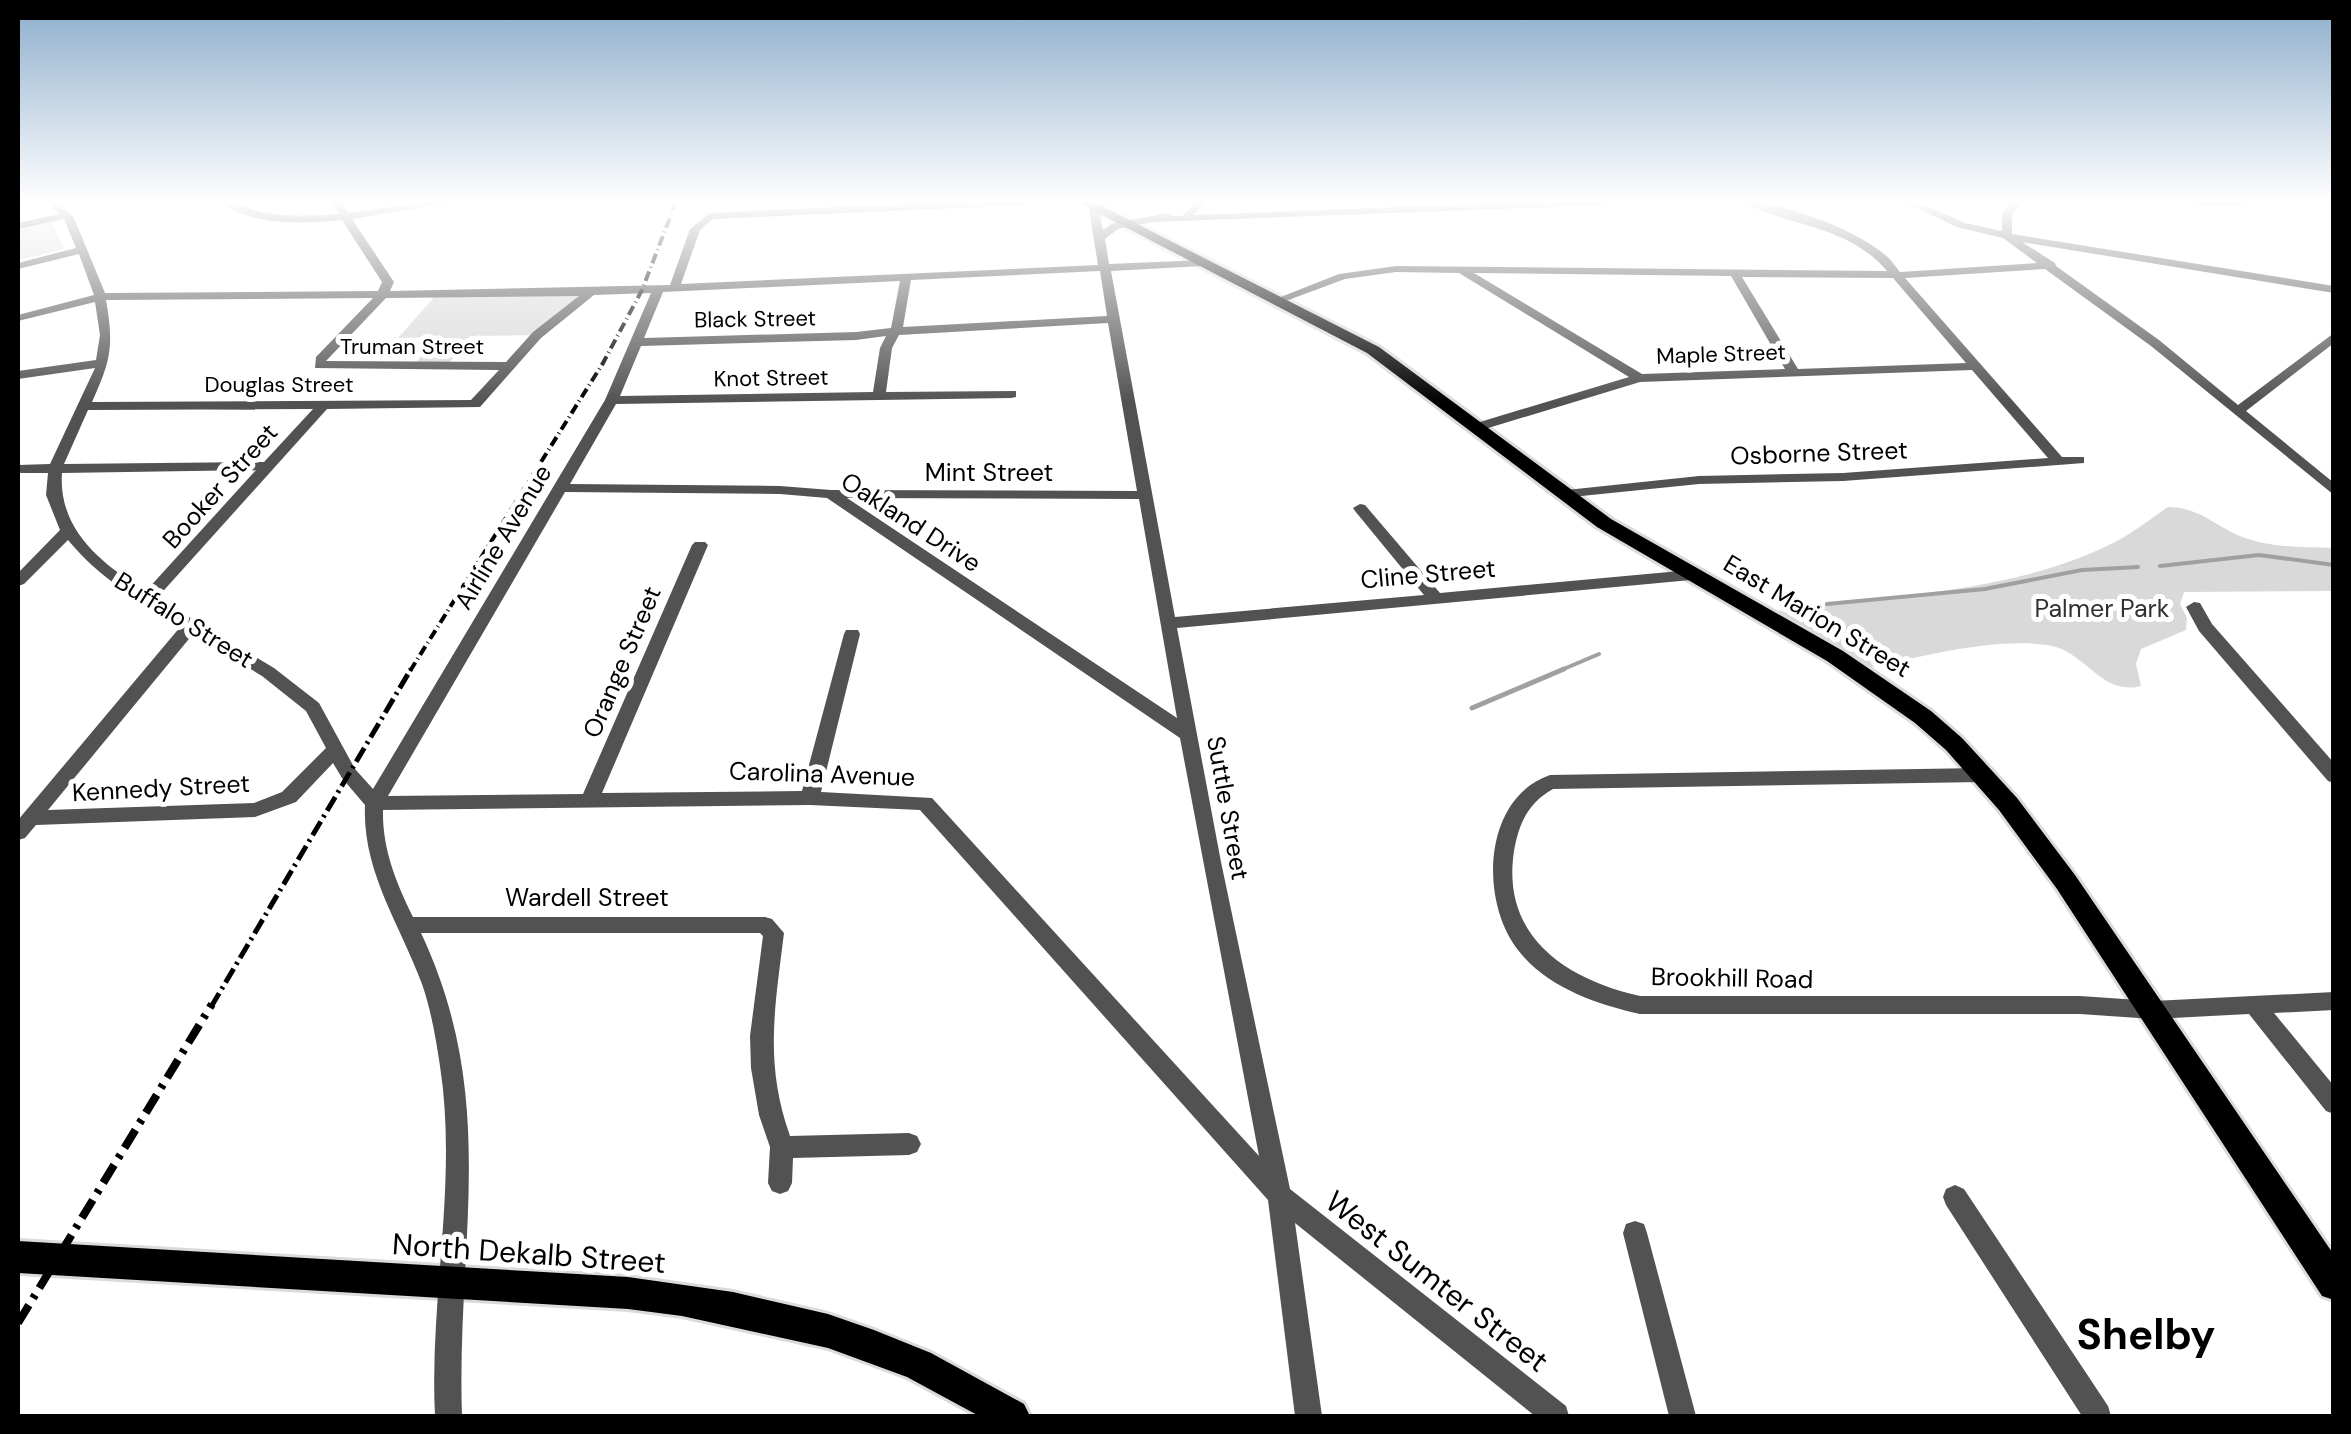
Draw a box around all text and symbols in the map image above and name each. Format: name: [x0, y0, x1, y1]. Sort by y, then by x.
street label: Black Street: [694, 303, 816, 335]
street label: Truman Street: [340, 332, 484, 361]
street label: Maple Street: [1656, 337, 1786, 371]
street label: Knot Street: [713, 362, 829, 394]
street label: Douglas Street: [204, 370, 354, 399]
street label: Booker Street: [155, 416, 285, 556]
street label: Osborne Street: [1730, 433, 1908, 473]
street label: Mint Street: [925, 456, 1053, 489]
street label: Airline Avenue: [447, 458, 559, 616]
street label: Oakland Drive: [835, 464, 987, 580]
street label: East Marion Street: [1717, 547, 1917, 685]
street label: Cline Street: [1359, 552, 1497, 596]
street label: Buffalo Street: [109, 564, 259, 676]
street label: Orange Street: [575, 581, 669, 743]
park label: Palmer Park: [2035, 592, 2170, 625]
street label: Suttle Street: [1199, 733, 1257, 883]
street label: Carolina Avenue: [728, 754, 916, 794]
street label: Kennedy Street: [71, 767, 251, 809]
street label: Wardell Street: [505, 881, 669, 914]
street label: Brookhill Road: [1650, 960, 1814, 996]
street label: West Sumter Street: [1318, 1182, 1556, 1380]
street label: North Dekalb Street: [391, 1224, 667, 1282]
district label: Shelby: [2077, 1307, 2215, 1362]

